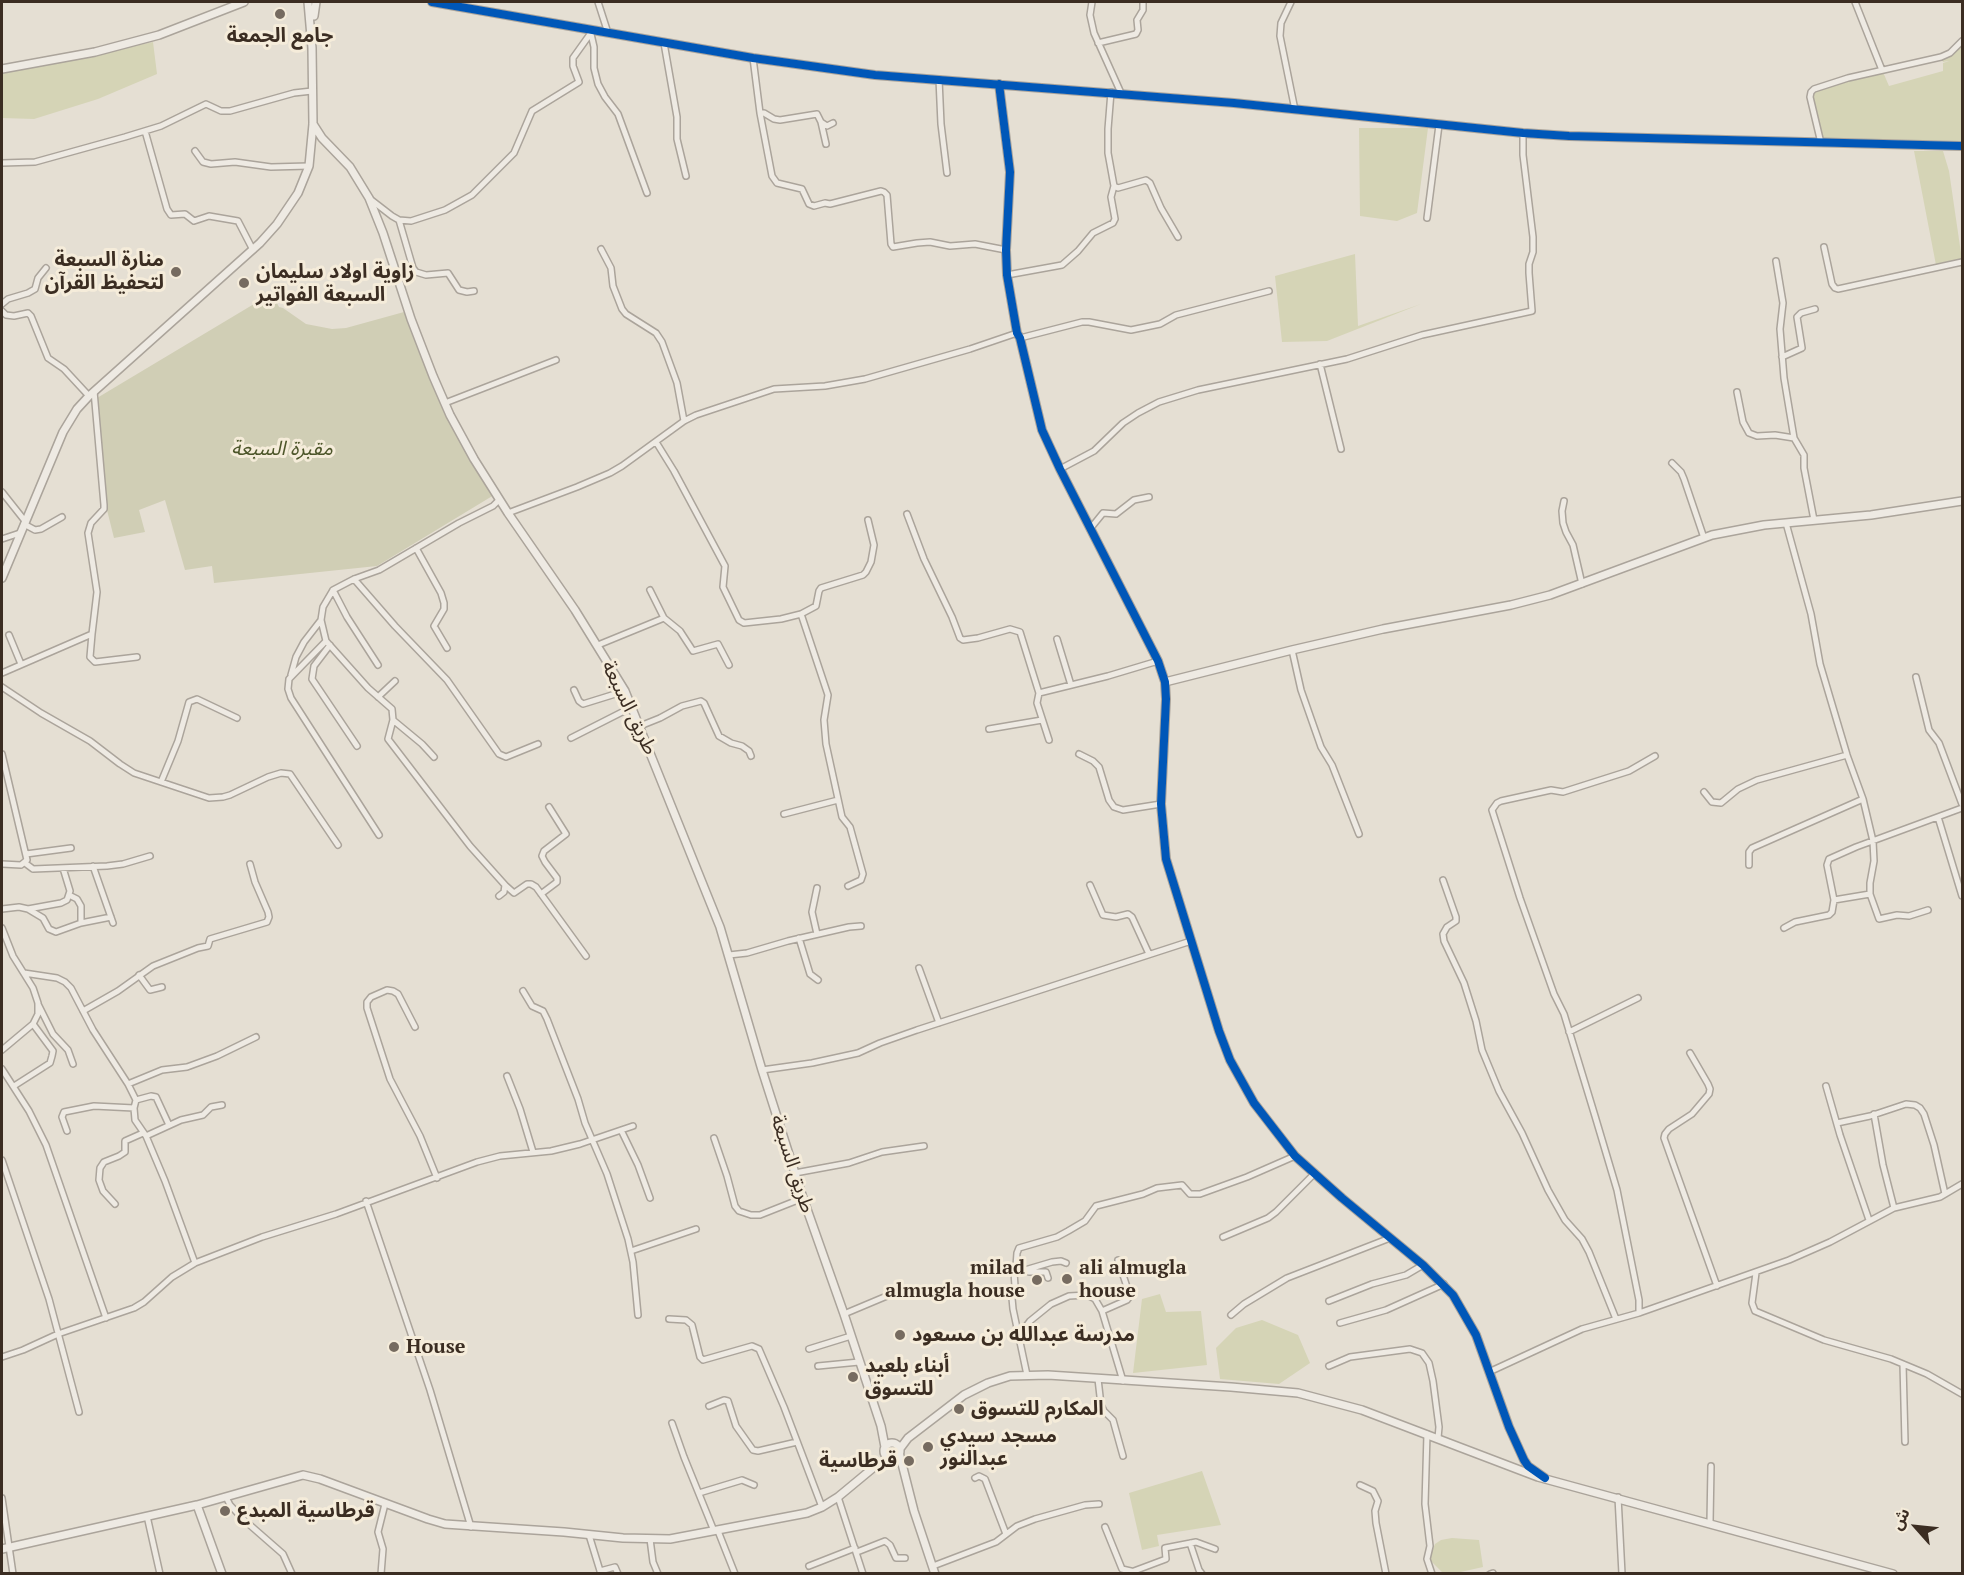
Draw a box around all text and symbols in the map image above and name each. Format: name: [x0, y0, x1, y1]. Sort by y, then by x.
marker: جامع الجمعة: [273, 7, 287, 21]
place label: جامع الجمعة: [227, 24, 333, 48]
place label: منارة السبعة لتحفيظ القرآن: [45, 248, 164, 295]
place label: زاوية اولاد سليمان السبعة الفواتير: [256, 260, 414, 307]
marker: منارة السبعة لتحفيظ القرآن: [169, 265, 183, 279]
marker: زاوية اولاد سليمان السبعة الفواتير: [237, 276, 251, 290]
park label: مقبرة السبعة: [231, 437, 333, 461]
street label: طريق السبعة: [596, 657, 662, 759]
street label: طريق السبعة: [765, 1112, 819, 1216]
place label: milad almugla house: [885, 1256, 1025, 1303]
place label: ali almugla house: [1079, 1256, 1187, 1303]
marker: ali almugla house: [1060, 1272, 1074, 1286]
marker: milad almugla house: [1030, 1273, 1044, 1287]
place label: مدرسة عبدالله بن مسعود: [912, 1323, 1135, 1347]
marker: مدرسة عبدالله بن مسعود: [893, 1328, 907, 1342]
place label: House: [406, 1335, 465, 1359]
marker: House: [387, 1340, 401, 1354]
place label: أبناء بلعيد للتسوق: [865, 1354, 949, 1401]
marker: أبناء بلعيد للتسوق: [846, 1370, 860, 1384]
place label: المكارم للتسوق: [971, 1397, 1104, 1421]
marker: المكارم للتسوق: [952, 1402, 966, 1416]
place label: مسجد سيدي عبدالنور: [940, 1424, 1057, 1471]
marker: مسجد سيدي عبدالنور: [921, 1440, 935, 1454]
place label: قرطاسية: [819, 1449, 897, 1473]
marker: قرطاسية: [902, 1454, 916, 1468]
north arrow: [1886, 1497, 1946, 1557]
place label: قرطاسية المبدع: [237, 1499, 375, 1523]
marker: قرطاسية المبدع: [218, 1504, 232, 1518]
text: ش: [1885, 1504, 1915, 1534]

